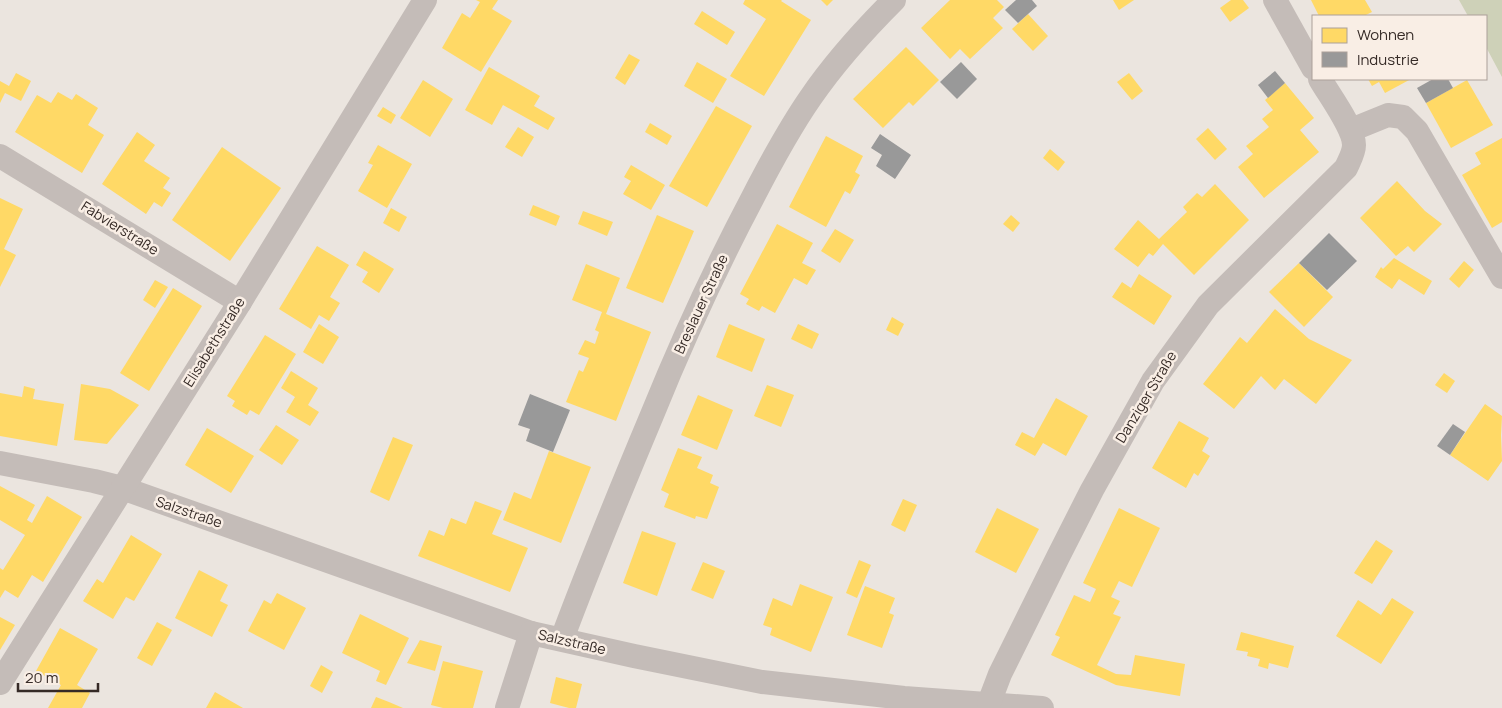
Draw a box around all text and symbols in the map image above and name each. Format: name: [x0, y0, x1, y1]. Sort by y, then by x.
legend: [1312, 15, 1487, 80]
text: Wohnen: [1357, 24, 1414, 45]
text: Industrie: [1357, 49, 1419, 70]
street label: Fabvierstraße: [78, 196, 163, 259]
street label: Breslauer Straße: [669, 251, 732, 357]
street label: Elisabethstraße: [178, 293, 249, 390]
street label: Danziger Straße: [1111, 347, 1180, 446]
street label: Salzstraße: [153, 491, 225, 532]
street label: Salzstraße: [536, 624, 608, 659]
scale bar: [18, 660, 98, 692]
text: 20 m: [25, 667, 58, 688]

